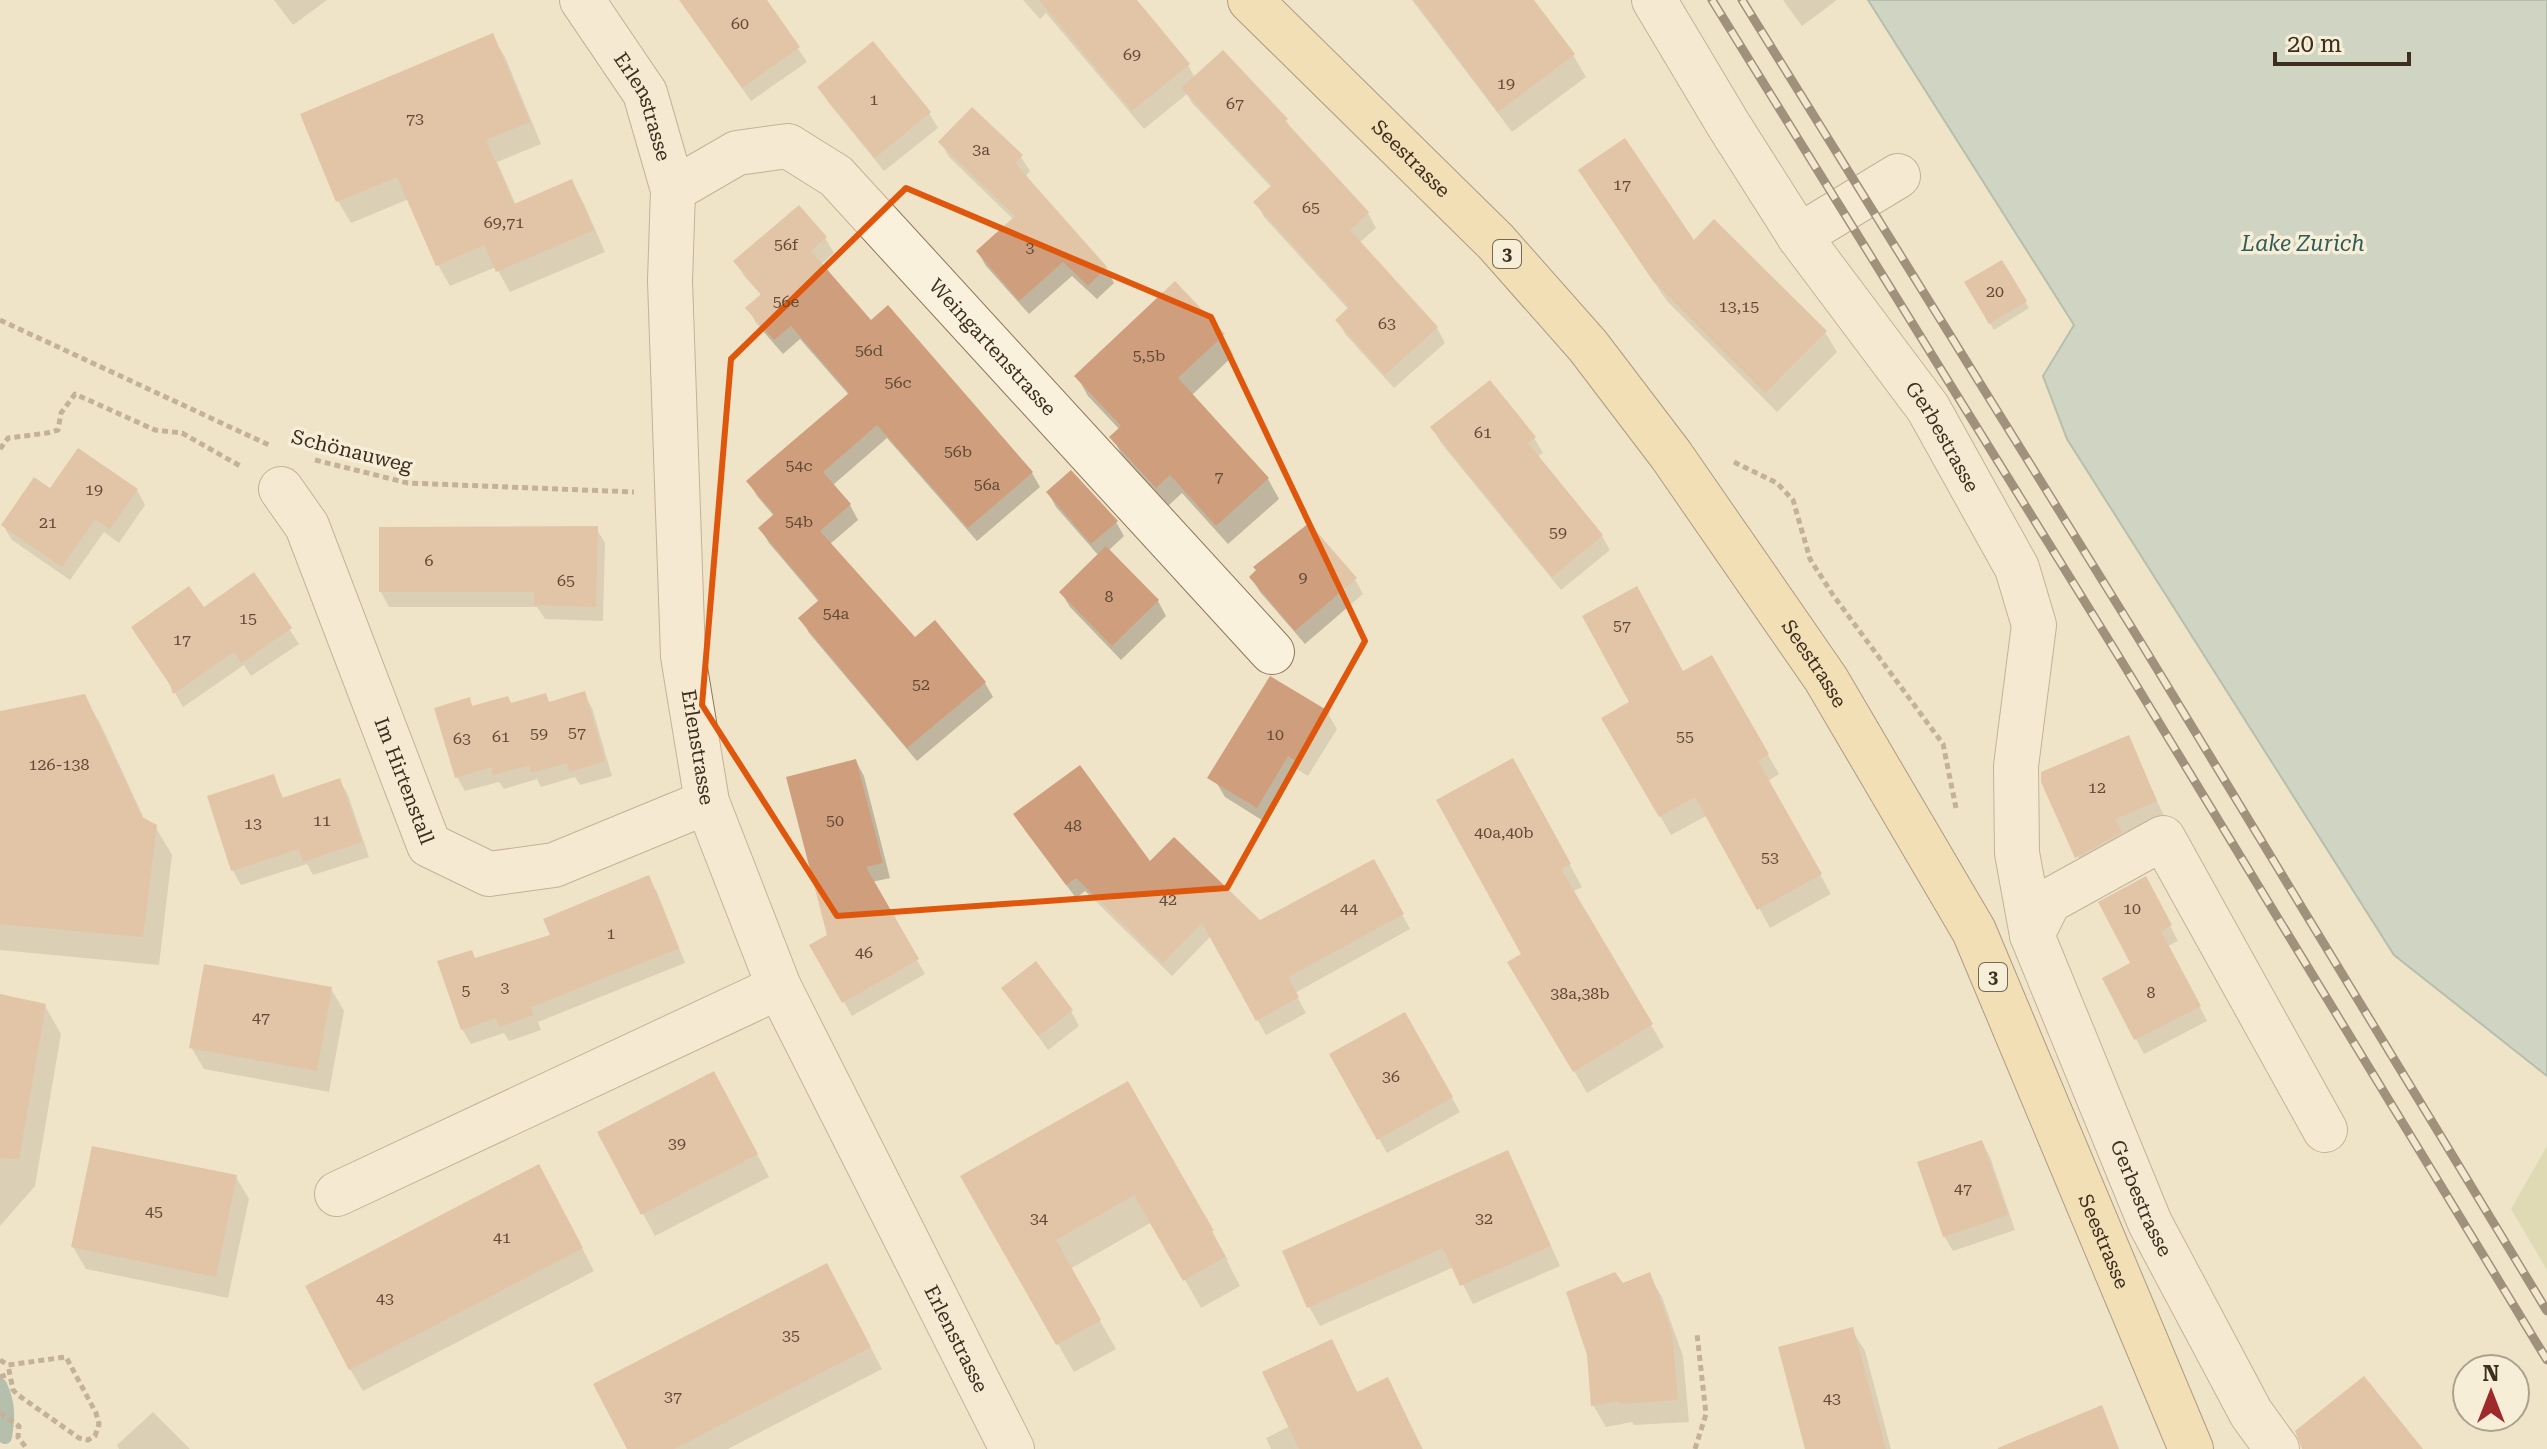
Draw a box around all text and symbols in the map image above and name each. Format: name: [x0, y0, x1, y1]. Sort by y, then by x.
house number: 60: [731, 14, 749, 33]
scale bar: [2275, 16, 2409, 66]
text: 20 m: [2287, 30, 2342, 58]
house number: 69: [1123, 45, 1141, 64]
street label: Erlenstrasse: [609, 48, 676, 164]
house number: 19: [1497, 74, 1515, 93]
house number: 1: [870, 90, 879, 109]
house number: 67: [1226, 94, 1244, 113]
house number: 73: [406, 109, 424, 128]
street label: Seestrasse: [1367, 115, 1455, 202]
house number: 3a: [972, 140, 990, 159]
house number: 17: [1613, 175, 1631, 194]
house number: 65: [1302, 198, 1320, 217]
house number: 69,71: [484, 213, 524, 232]
water label: Lake Zurich: [2240, 231, 2365, 256]
house number: 56f: [774, 235, 799, 254]
house number: 3: [1026, 238, 1035, 257]
road number: 3: [1493, 240, 1521, 268]
street label: Weingartenstrasse: [924, 274, 1061, 420]
house number: 20: [1986, 282, 2004, 301]
house number: 56e: [773, 292, 800, 311]
house number: 13,15: [1719, 297, 1759, 316]
house number: 63: [1378, 314, 1396, 333]
house number: 56d: [855, 341, 883, 360]
house number: 5,5b: [1133, 346, 1165, 365]
house number: 56c: [885, 373, 911, 392]
street label: Gerbestrasse: [1900, 377, 1984, 496]
house number: 61: [1474, 423, 1492, 442]
street label: Schönauweg: [289, 424, 416, 478]
house number: 56b: [944, 442, 972, 461]
house number: 54c: [786, 456, 812, 475]
house number: 7: [1215, 467, 1224, 486]
house number: 56a: [974, 475, 1001, 494]
house number: 19: [85, 480, 103, 499]
house number: 54b: [785, 512, 813, 531]
house number: 21: [39, 513, 57, 532]
house number: 59: [1549, 523, 1567, 542]
house number: 6: [425, 551, 434, 570]
house number: 9: [1299, 568, 1308, 587]
house number: 65: [557, 571, 575, 590]
house number: 8: [1105, 587, 1114, 606]
house number: 54a: [823, 604, 850, 623]
house number: 15: [239, 609, 257, 628]
street label: Seestrasse: [1777, 615, 1852, 712]
house number: 57: [1613, 616, 1631, 635]
house number: 17: [173, 630, 191, 649]
house number: 52: [912, 675, 930, 694]
street label: Erlenstrasse: [677, 688, 719, 807]
street label: Im Hirtenstall: [369, 714, 440, 847]
house number: 57: [568, 723, 586, 742]
house number: 59: [530, 724, 548, 743]
house number: 10: [1266, 725, 1284, 744]
house number: 61: [492, 727, 510, 746]
house number: 55: [1676, 727, 1694, 746]
house number: 63: [453, 729, 471, 748]
house number: 126-138: [29, 755, 89, 774]
house number: 12: [2088, 778, 2106, 797]
house number: 11: [313, 811, 331, 830]
house number: 50: [826, 811, 844, 830]
house number: 13: [244, 814, 262, 833]
house number: 48: [1064, 816, 1082, 835]
house number: 40a,40b: [1474, 823, 1534, 842]
house number: 53: [1761, 848, 1779, 867]
house number: 42: [1159, 890, 1177, 909]
house number: 44: [1340, 899, 1358, 918]
house number: 10: [2123, 899, 2141, 918]
house number: 1: [607, 924, 616, 943]
house number: 46: [855, 943, 873, 962]
road number: 3: [1979, 963, 2007, 991]
house number: 3: [501, 978, 510, 997]
house number: 5: [462, 981, 471, 1000]
house number: 8: [2147, 983, 2156, 1002]
house number: 38a,38b: [1550, 984, 1610, 1003]
house number: 47: [252, 1008, 270, 1027]
house number: 36: [1382, 1067, 1400, 1086]
house number: 39: [668, 1134, 686, 1153]
street label: Gerbestrasse: [2105, 1136, 2178, 1260]
house number: 47: [1954, 1179, 1972, 1198]
street label: Seestrasse: [2074, 1190, 2134, 1292]
house number: 45: [145, 1202, 163, 1221]
house number: 34: [1030, 1209, 1048, 1228]
house number: 32: [1475, 1209, 1493, 1228]
house number: 41: [493, 1228, 511, 1247]
street label: Erlenstrasse: [919, 1281, 993, 1396]
house number: 43: [376, 1289, 394, 1308]
house number: 35: [782, 1326, 800, 1345]
north arrow: [2451, 1353, 2531, 1433]
text: N: [2483, 1361, 2500, 1386]
house number: 37: [664, 1387, 682, 1406]
house number: 43: [1823, 1389, 1841, 1408]

